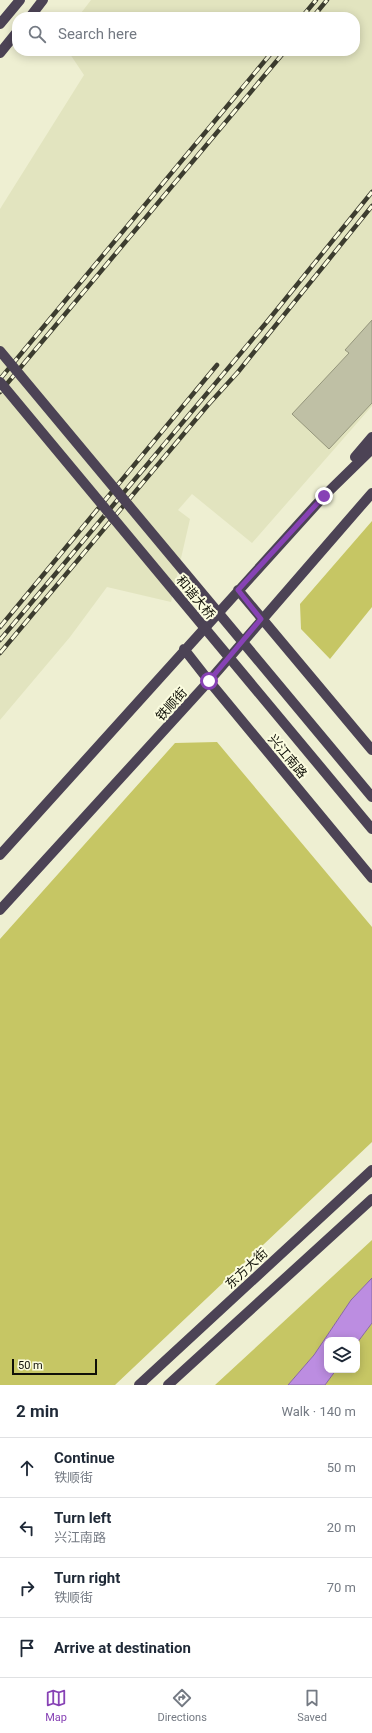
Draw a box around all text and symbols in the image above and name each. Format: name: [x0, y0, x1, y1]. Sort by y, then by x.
search box: [12, 12, 360, 56]
icon: search: [26, 23, 48, 45]
text: Search here: [58, 25, 137, 43]
route end: [315, 487, 333, 505]
street label: 和谐大桥: [173, 573, 218, 622]
route start: [200, 672, 218, 690]
street label: 铁顺街: [153, 685, 190, 724]
street label: 兴江南路: [265, 732, 310, 781]
street label: 东方大街: [222, 1245, 270, 1292]
map controls: [324, 1337, 360, 1373]
button: layers: [324, 1337, 360, 1373]
scale bar: [12, 1357, 97, 1376]
text: 50 m: [18, 1359, 43, 1372]
text: 2 min: [16, 1401, 59, 1421]
text: Walk · 140 m: [281, 1404, 356, 1419]
text: Continue: [54, 1449, 115, 1467]
icon: ahead: [16, 1457, 38, 1479]
text: 50 m: [327, 1460, 356, 1475]
text: 铁顺街: [54, 1470, 93, 1485]
text: Turn left: [54, 1509, 111, 1527]
icon: left: [16, 1517, 38, 1539]
text: 20 m: [327, 1520, 356, 1535]
text: 兴江南路: [54, 1530, 106, 1545]
text: Turn right: [54, 1569, 120, 1587]
icon: right: [16, 1577, 38, 1599]
text: 70 m: [327, 1580, 356, 1595]
text: 铁顺街: [54, 1590, 93, 1605]
icon: arrive: [16, 1637, 38, 1659]
text: Arrive at destination: [54, 1639, 191, 1657]
tab: Map: [45, 1687, 67, 1724]
tab: Directions: [157, 1687, 207, 1724]
tab: Saved: [297, 1687, 327, 1724]

